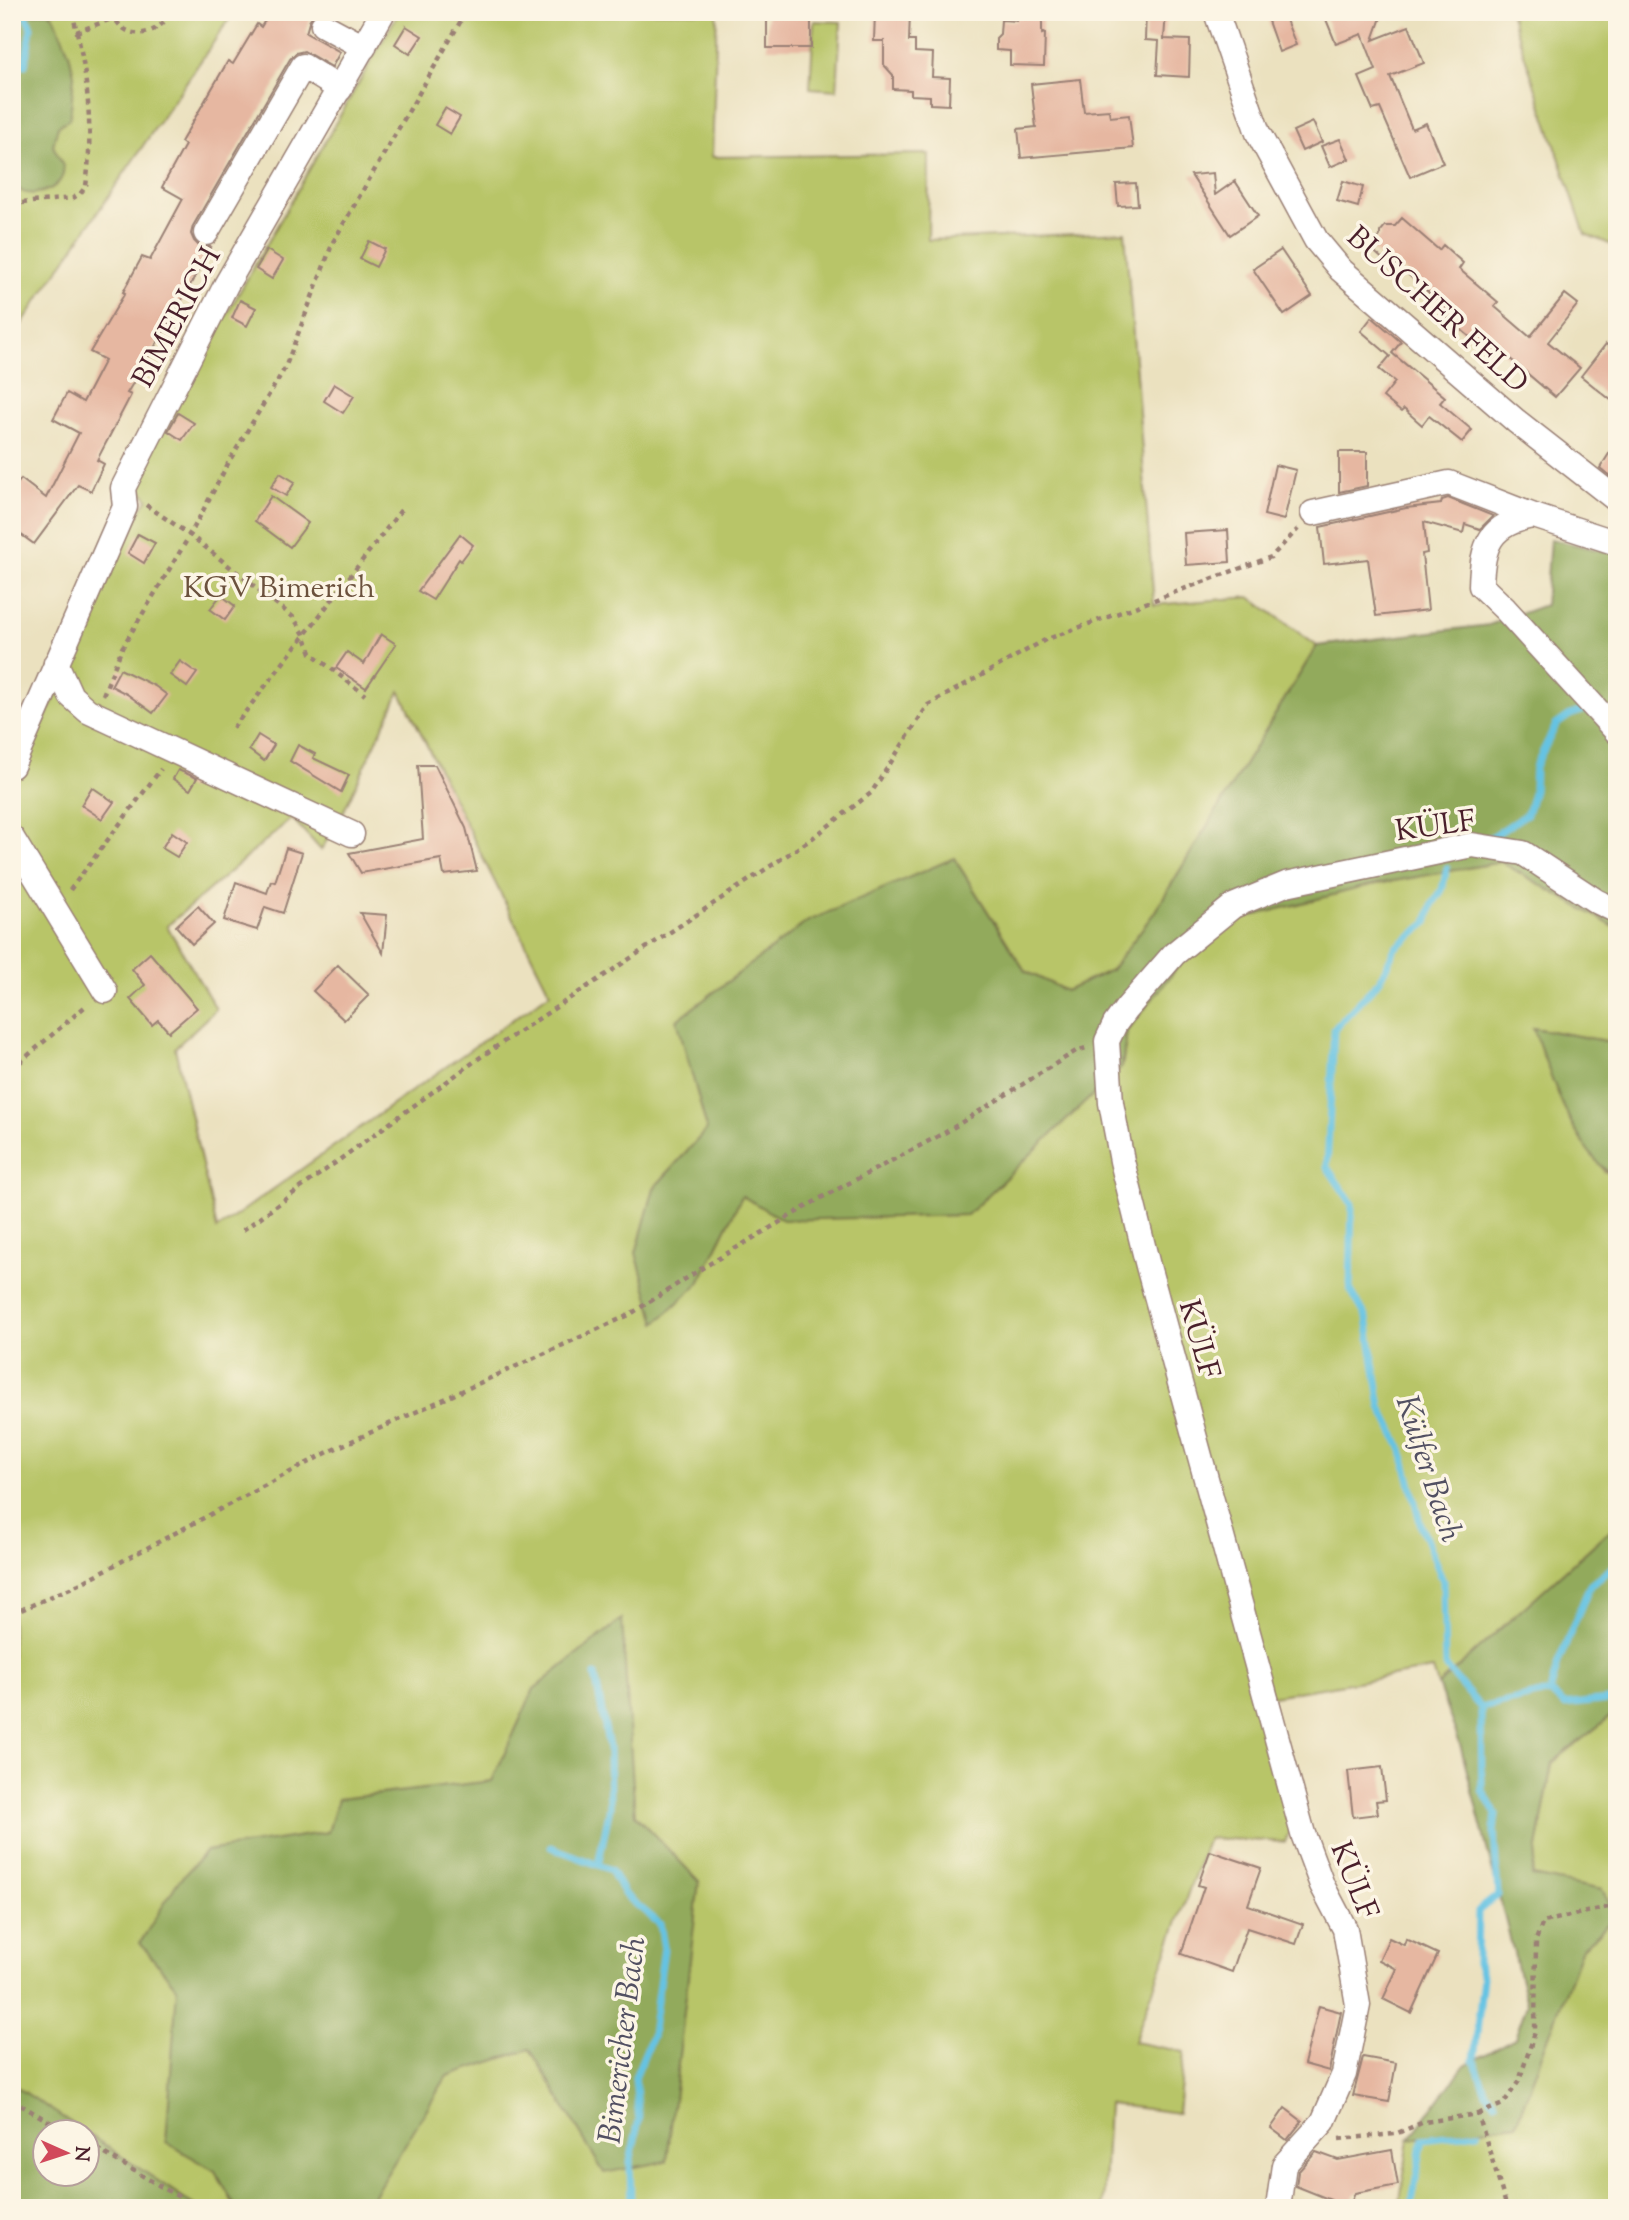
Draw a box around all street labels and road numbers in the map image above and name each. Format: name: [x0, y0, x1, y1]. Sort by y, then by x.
street label: BUSCHER FELD: [1336, 217, 1537, 404]
street label: BIMERICH: [123, 240, 233, 396]
street label: KÜLF: [1393, 801, 1478, 854]
street label: KÜLF: [1166, 1295, 1229, 1385]
street label: KÜLF: [1318, 1836, 1388, 1927]

